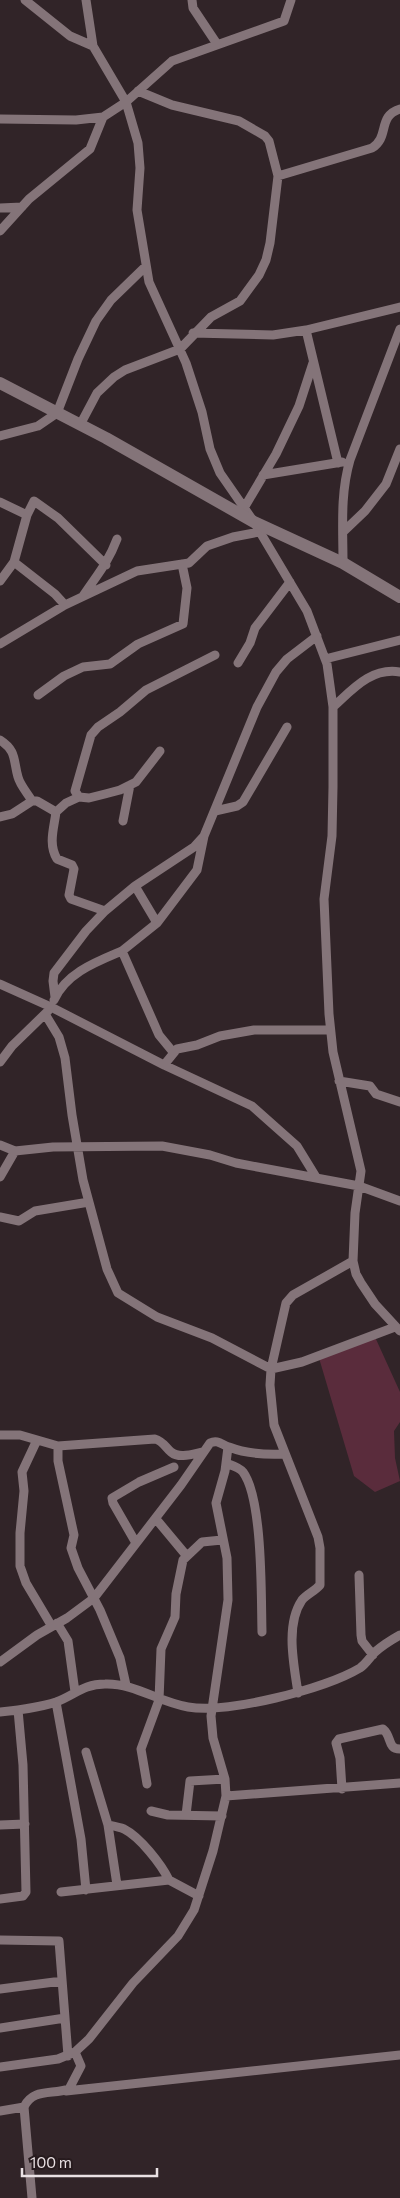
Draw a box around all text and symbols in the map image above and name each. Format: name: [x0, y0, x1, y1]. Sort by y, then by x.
scale bar: [22, 2146, 158, 2178]
text: 100 m: [30, 2153, 72, 2171]

